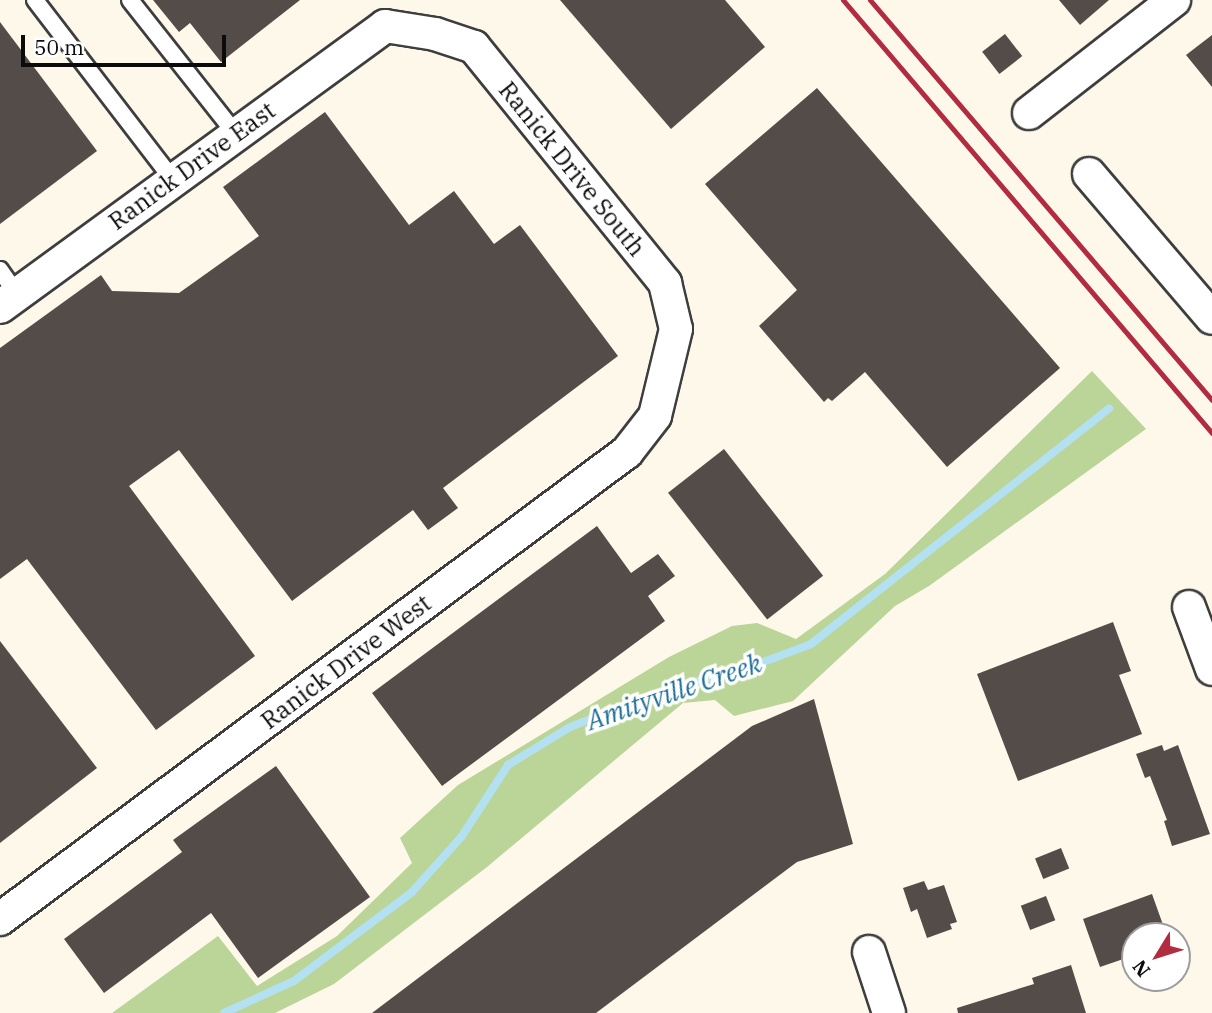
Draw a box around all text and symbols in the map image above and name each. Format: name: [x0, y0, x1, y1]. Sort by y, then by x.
scale bar: [24, 21, 229, 65]
text: 50 m: [34, 33, 84, 61]
street label: Ranick Drive South: [493, 76, 651, 262]
street label: Ranick Drive East: [103, 96, 281, 236]
street label: Ranick Drive West: [255, 589, 437, 735]
water label: Amityville Creek: [582, 647, 766, 737]
north arrow: [1121, 922, 1191, 992]
text: N: [1127, 955, 1155, 982]

